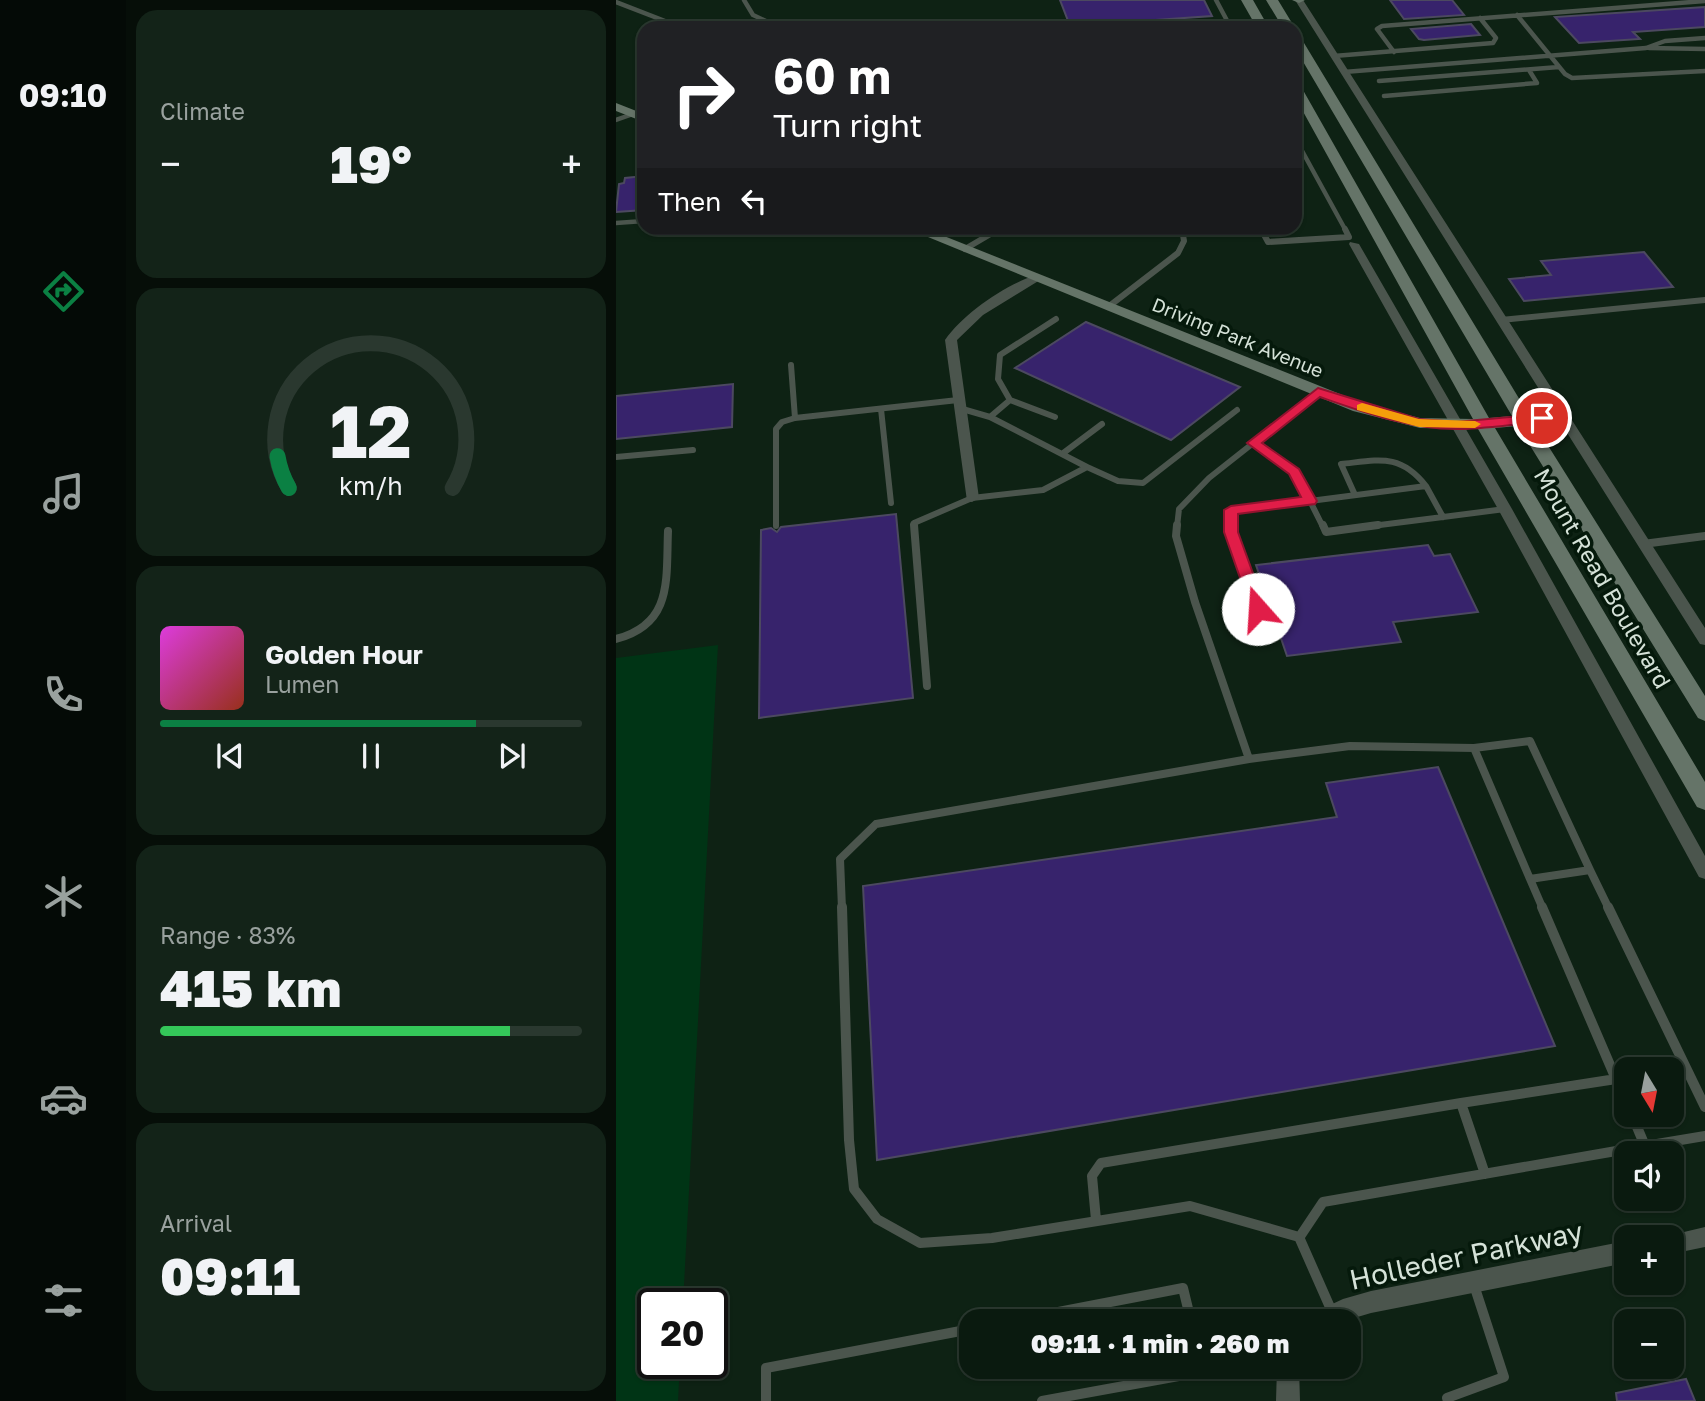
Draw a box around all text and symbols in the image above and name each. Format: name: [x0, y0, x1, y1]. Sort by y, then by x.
text: 60 m: [773, 46, 891, 105]
icon: right: [658, 49, 749, 140]
text: 09:10: [19, 76, 107, 114]
text: Climate: [160, 97, 245, 125]
text: Turn right: [773, 106, 922, 144]
text: 19°: [330, 132, 412, 194]
text: −: [160, 141, 181, 186]
text: +: [561, 141, 582, 186]
icon: left: [735, 182, 773, 220]
text: Then: [658, 186, 721, 217]
icon: directions: [39, 267, 88, 316]
street label: Driving Park Avenue: [1149, 292, 1327, 382]
text: 12: [330, 388, 412, 475]
pin: [1512, 388, 1572, 448]
icon: arrive: [1523, 399, 1561, 437]
street label: Mount Read Boulevard: [1529, 463, 1677, 693]
icon: music: [39, 469, 88, 518]
text: km/h: [339, 470, 403, 501]
position arrow: [1221, 572, 1295, 646]
text: Golden Hour: [265, 639, 423, 670]
icon: phone: [39, 670, 88, 719]
text: Lumen: [265, 670, 339, 698]
icon: previous: [211, 737, 249, 775]
icon: pause: [352, 737, 390, 775]
icon: next: [493, 737, 531, 775]
icon: climate: [39, 872, 88, 921]
text: Range · 83%: [160, 921, 295, 949]
text: 415 km: [160, 956, 342, 1018]
north arrow: [1614, 1057, 1684, 1127]
map controls: [1614, 1057, 1684, 1379]
icon: car: [39, 1074, 88, 1123]
button: sound: [1614, 1141, 1684, 1211]
text: Arrival: [160, 1209, 232, 1237]
street label: Holleder Parkway: [1347, 1214, 1586, 1296]
button: +: [1614, 1225, 1684, 1295]
text: 09:11: [160, 1244, 300, 1306]
icon: filters: [39, 1276, 88, 1325]
speed limit sign: 20: [637, 1288, 728, 1379]
button: −: [1614, 1309, 1684, 1379]
text: 09:11 · 1 min · 260 m: [1031, 1328, 1289, 1359]

